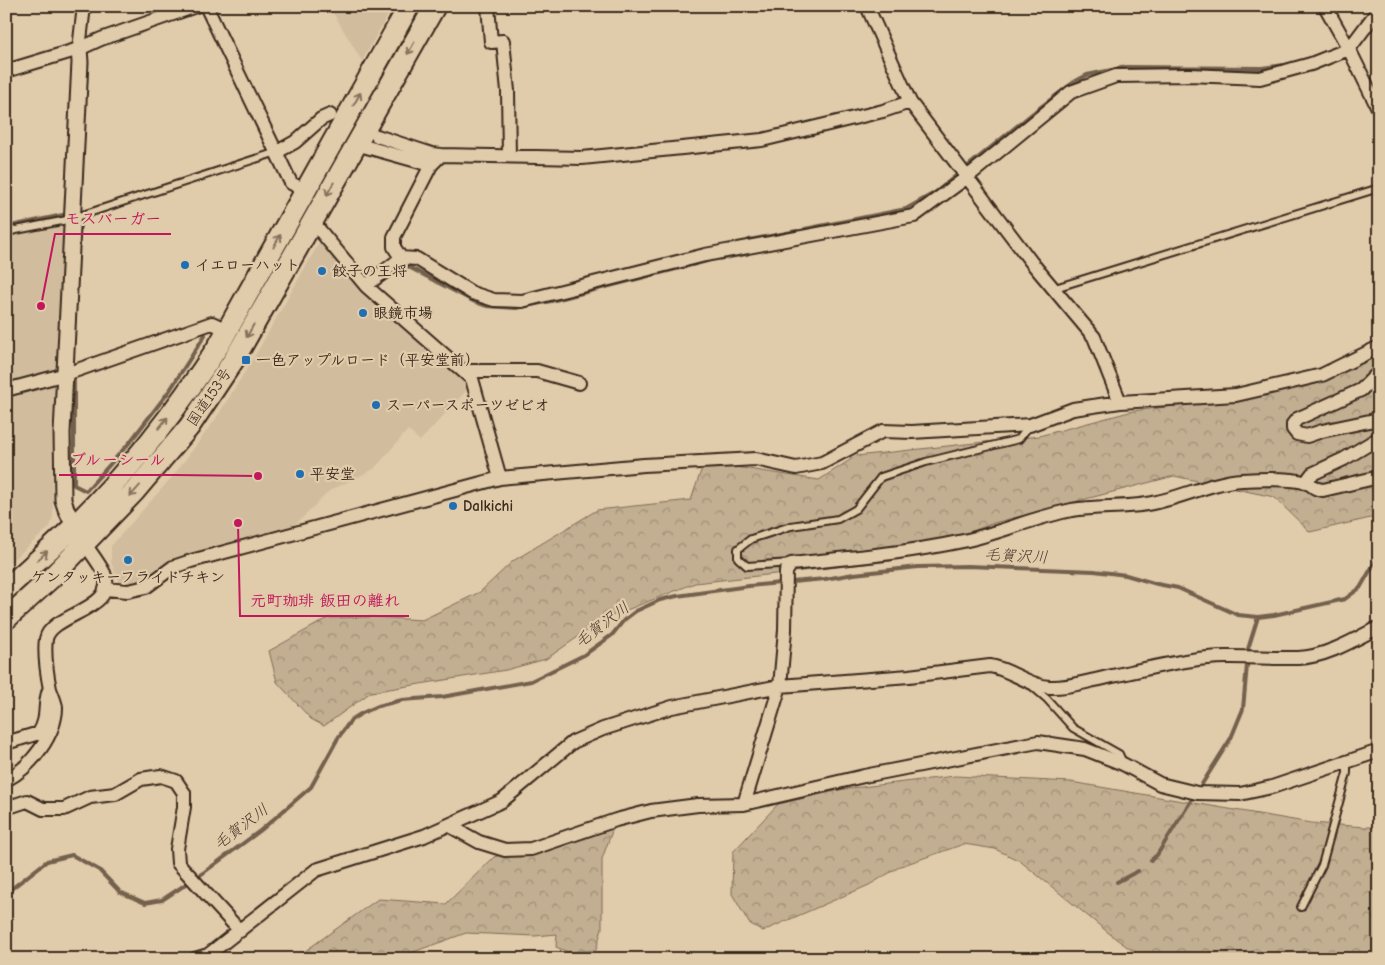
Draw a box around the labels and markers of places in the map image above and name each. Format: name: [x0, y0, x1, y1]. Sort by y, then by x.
callout: モスバーガー: [55, 203, 171, 234]
place label: イエローハット: [195, 256, 300, 274]
marker: イエローハット: [179, 259, 191, 271]
place label: 餃子の王将: [332, 262, 407, 280]
marker: 餃子の王将: [316, 265, 328, 277]
place label: 眼鏡市場: [373, 304, 433, 322]
marker: 眼鏡市場: [357, 307, 369, 319]
place label: 一色アップルロード（平安堂前）: [256, 351, 480, 369]
marker: 一色アップルロード（平安堂前）: [240, 354, 252, 366]
place label: スーパースポーツゼビオ: [386, 396, 549, 414]
marker: スーパースポーツゼビオ: [370, 399, 382, 411]
callout: ブルーシール: [59, 444, 176, 475]
place label: 平安堂: [310, 465, 355, 483]
marker: 平安堂: [294, 468, 306, 480]
place label: Dalkichi: [463, 497, 513, 515]
marker: Dalkichi: [447, 500, 459, 512]
marker: ケンタッキーフライドチキン: [122, 554, 134, 566]
place label: ケンタッキーフライドチキン: [31, 568, 225, 586]
callout: 元町珈琲 飯田の離れ: [240, 585, 409, 616]

